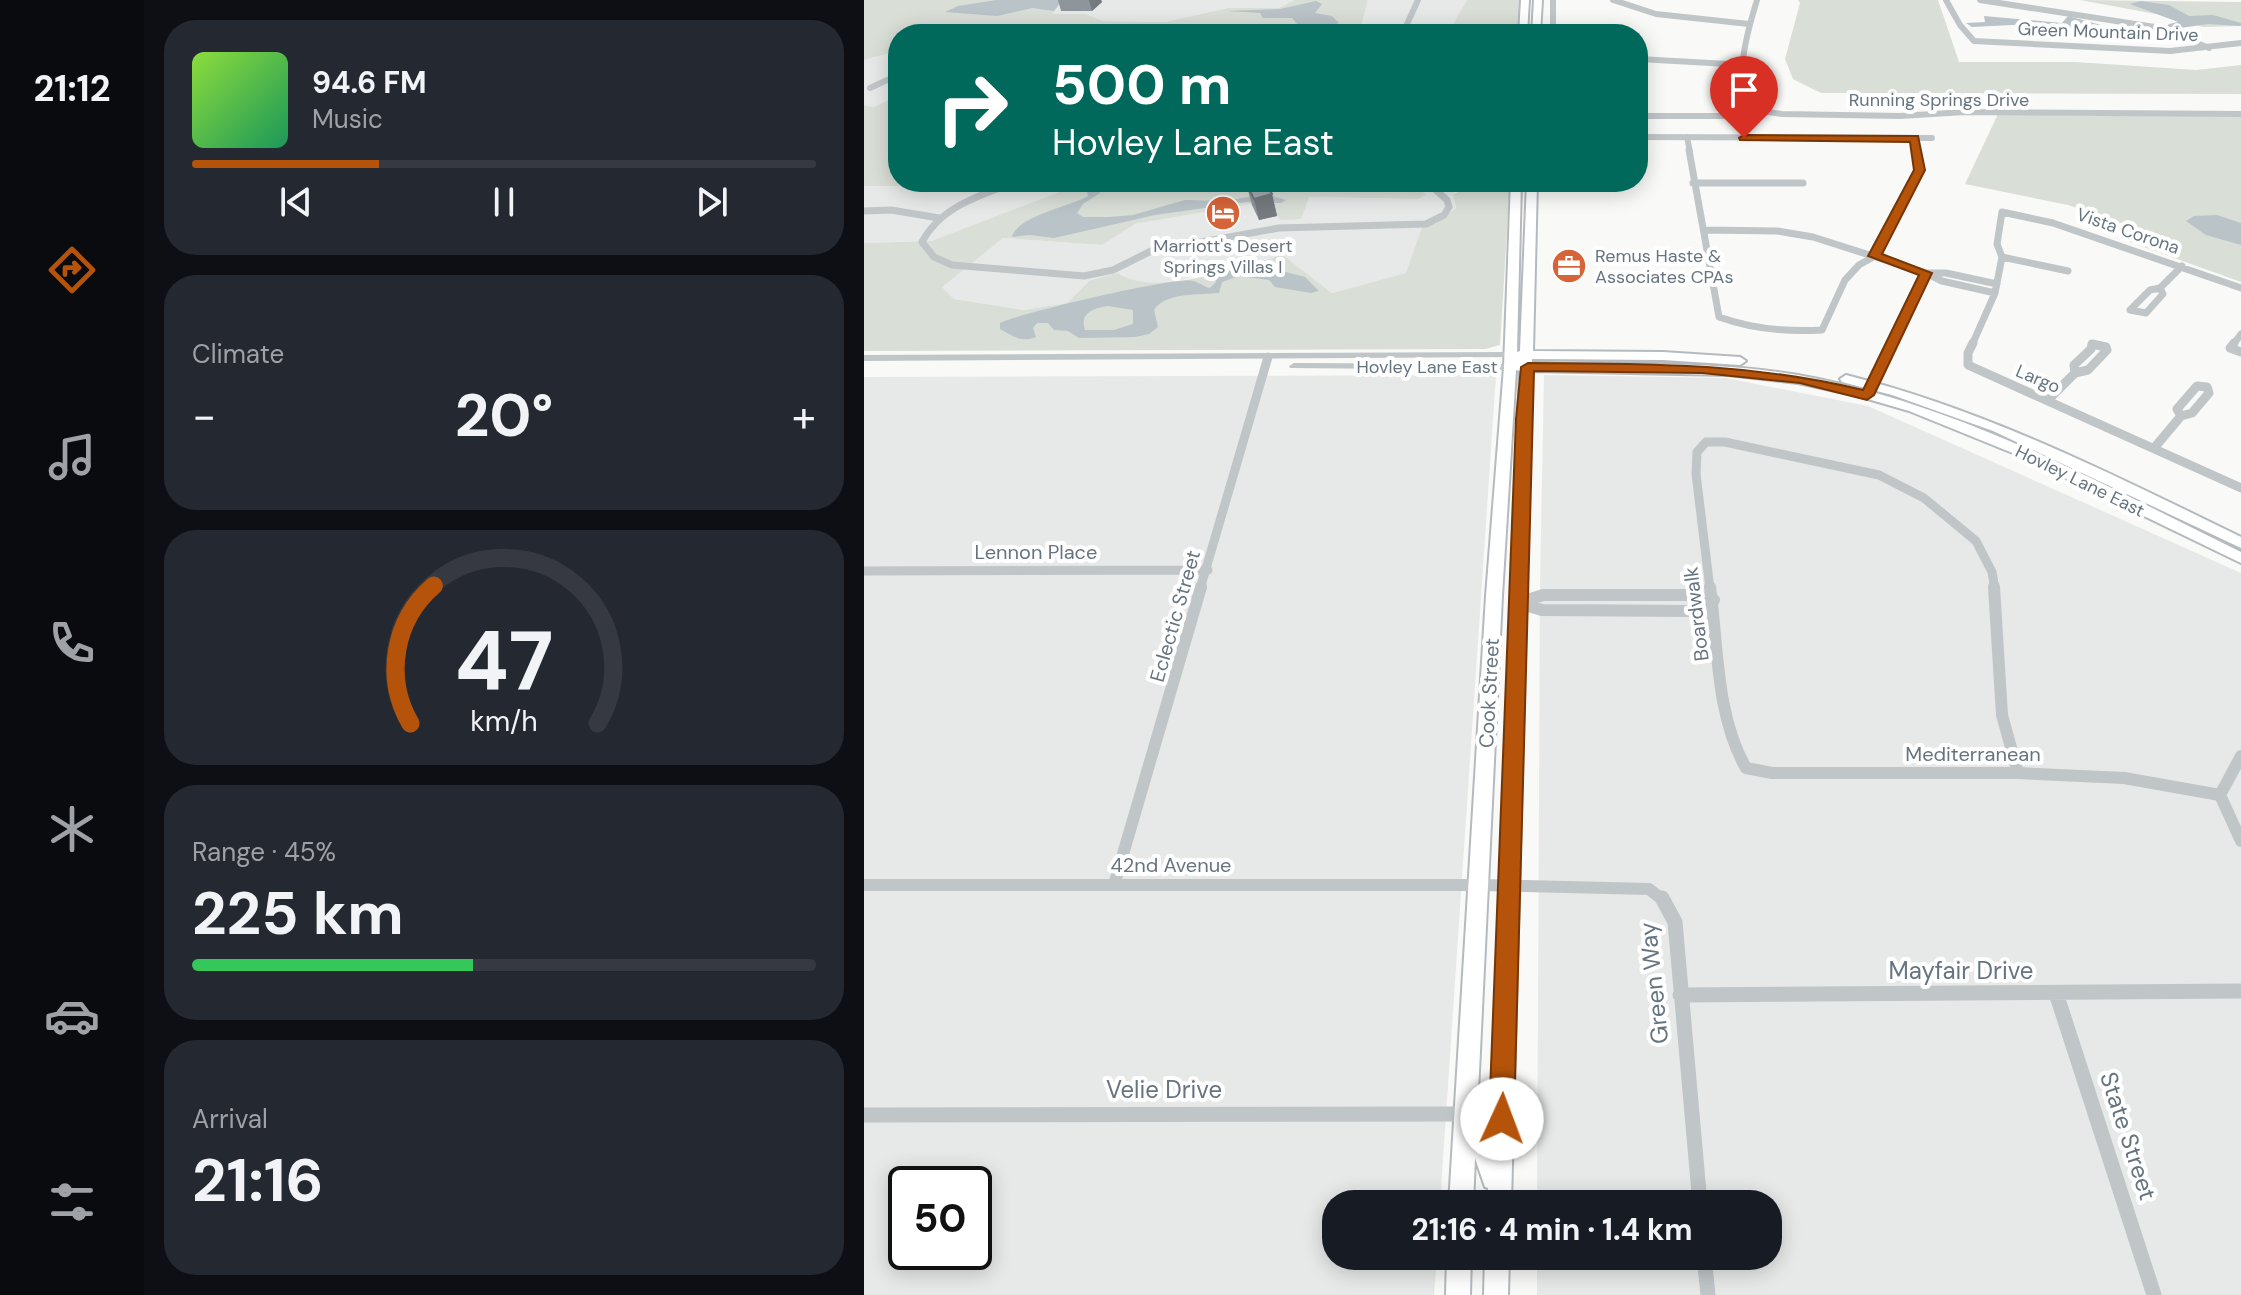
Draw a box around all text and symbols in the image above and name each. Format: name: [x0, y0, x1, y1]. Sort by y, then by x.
street label: Green Mountain Drive: [2017, 17, 2199, 47]
text: 500 m: [1052, 48, 1232, 121]
icon: right: [920, 56, 1024, 160]
pin: [1710, 56, 1778, 138]
text: 94.6 FM: [312, 63, 427, 102]
text: 21:12: [34, 65, 110, 112]
icon: arrive: [1722, 68, 1766, 112]
street label: Running Springs Drive: [1849, 88, 2029, 112]
text: Music: [312, 102, 383, 136]
text: Hovley Lane East: [1052, 119, 1334, 166]
icon: previous: [274, 180, 318, 224]
icon: pause: [482, 180, 526, 224]
icon: next: [690, 180, 734, 224]
hotel icon: Marriott's Desert Springs Villas I: [1204, 194, 1242, 232]
street label: Vista Corona: [2073, 202, 2183, 260]
place label: Marriott's Desert Springs Villas I: [1153, 234, 1293, 279]
icon: directions: [44, 242, 100, 298]
place label: Remus Haste & Associates CPAs: [1595, 244, 1733, 289]
office icon: Remus Haste & Associates CPAs: [1550, 247, 1588, 285]
text: Climate: [192, 337, 284, 371]
street label: Hovley Lane East: [1357, 355, 1497, 379]
street label: Largo: [2012, 359, 2064, 399]
text: 20°: [455, 376, 553, 455]
text: −: [192, 387, 216, 445]
text: +: [792, 387, 816, 445]
icon: music: [44, 429, 100, 485]
street label: Hovley Lane East: [2011, 439, 2149, 523]
street label: Lennon Place: [975, 539, 1097, 565]
street label: Eclectic Street: [1144, 547, 1206, 685]
street label: Boardwalk: [1677, 565, 1715, 663]
text: 47: [455, 606, 553, 715]
icon: phone: [44, 615, 100, 671]
street label: Cook Street: [1473, 637, 1505, 749]
text: km/h: [470, 703, 538, 740]
street label: Mediterranean: [1905, 741, 2041, 767]
icon: climate: [44, 801, 100, 857]
text: Range · 45%: [192, 835, 336, 869]
street label: 42nd Avenue: [1111, 852, 1231, 878]
text: 225 km: [192, 874, 404, 953]
street label: Green Way: [1632, 921, 1675, 1045]
street label: Mayfair Drive: [1889, 955, 2033, 986]
icon: car: [44, 988, 100, 1044]
street label: State Street: [2093, 1068, 2164, 1204]
street label: Velie Drive: [1106, 1074, 1222, 1105]
position arrow: [1460, 1077, 1544, 1161]
text: Arrival: [192, 1102, 268, 1136]
text: 21:16: [192, 1141, 324, 1220]
speed limit sign: 50: [888, 1166, 992, 1270]
icon: filters: [44, 1174, 100, 1230]
text: 21:16 · 4 min · 1.4 km: [1411, 1210, 1693, 1249]

